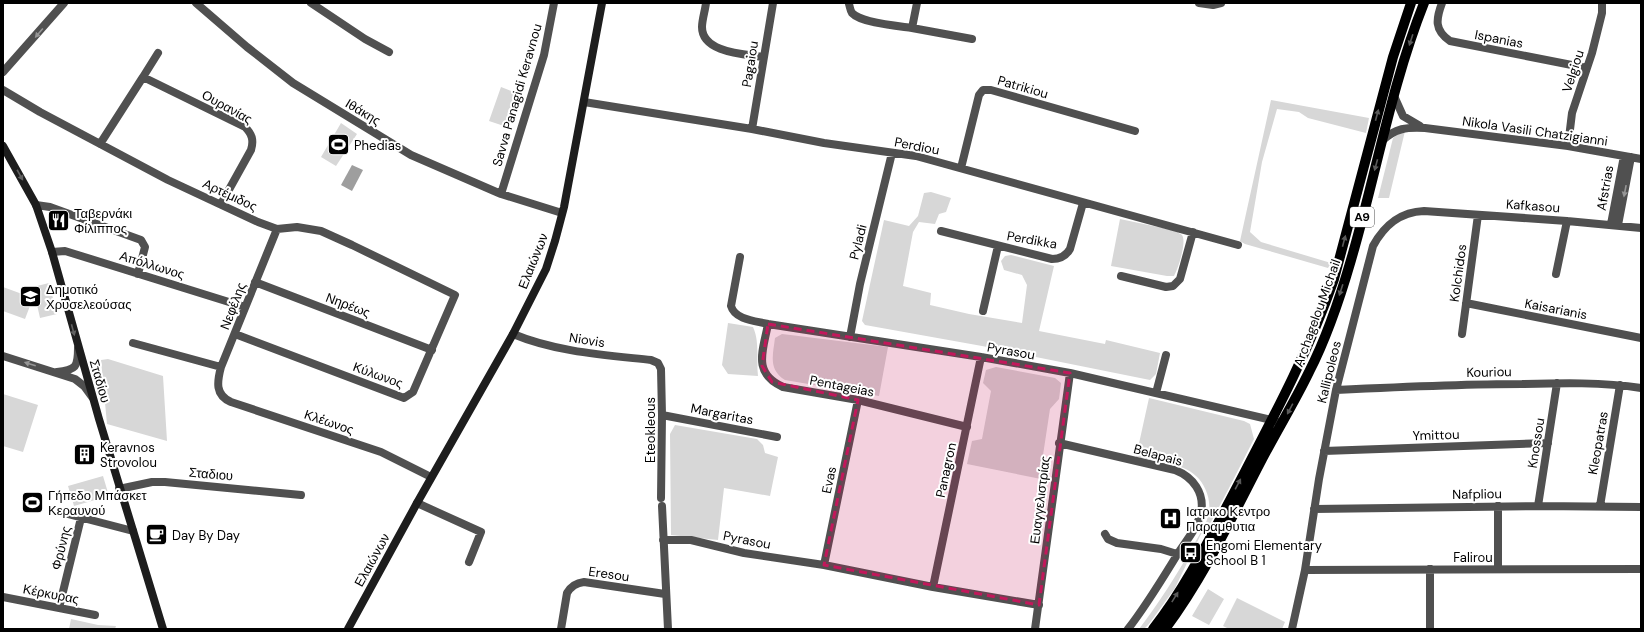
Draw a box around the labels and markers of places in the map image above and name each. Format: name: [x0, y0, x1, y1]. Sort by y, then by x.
sports icon: Phedias: [326, 132, 352, 158]
place label: Phedias: [354, 137, 401, 154]
place label: Ταβερνάκι Φίλιππος: [74, 205, 132, 237]
restaurant icon: Ταβερνάκι Φίλιππος: [45, 207, 71, 233]
place label: Δημοτικό Χρυσελεούσας: [46, 281, 131, 313]
school or university icon: Δημοτικό Χρυσελεούσας: [17, 283, 43, 309]
place label: Keravnos Strovolou: [100, 439, 157, 471]
building icon: Keravnos Strovolou: [71, 441, 97, 467]
place label: Γήπεδο Μπάσκετ Κεραυνού: [48, 487, 148, 519]
sports icon: Γήπεδο Μπάσκετ Κεραυνού: [20, 489, 46, 515]
place label: Ιατρικο Κεντρο Παραμθυτια: [1186, 503, 1270, 535]
hospital icon: Ιατρικο Κεντρο Παραμθυτια: [1157, 505, 1183, 531]
cafe icon: Day By Day: [143, 522, 169, 548]
place label: Day By Day: [172, 527, 240, 544]
place label: Engomi Elementary School B 1: [1206, 537, 1322, 569]
bus stop icon: Engomi Elementary School B 1: [1177, 539, 1203, 565]

